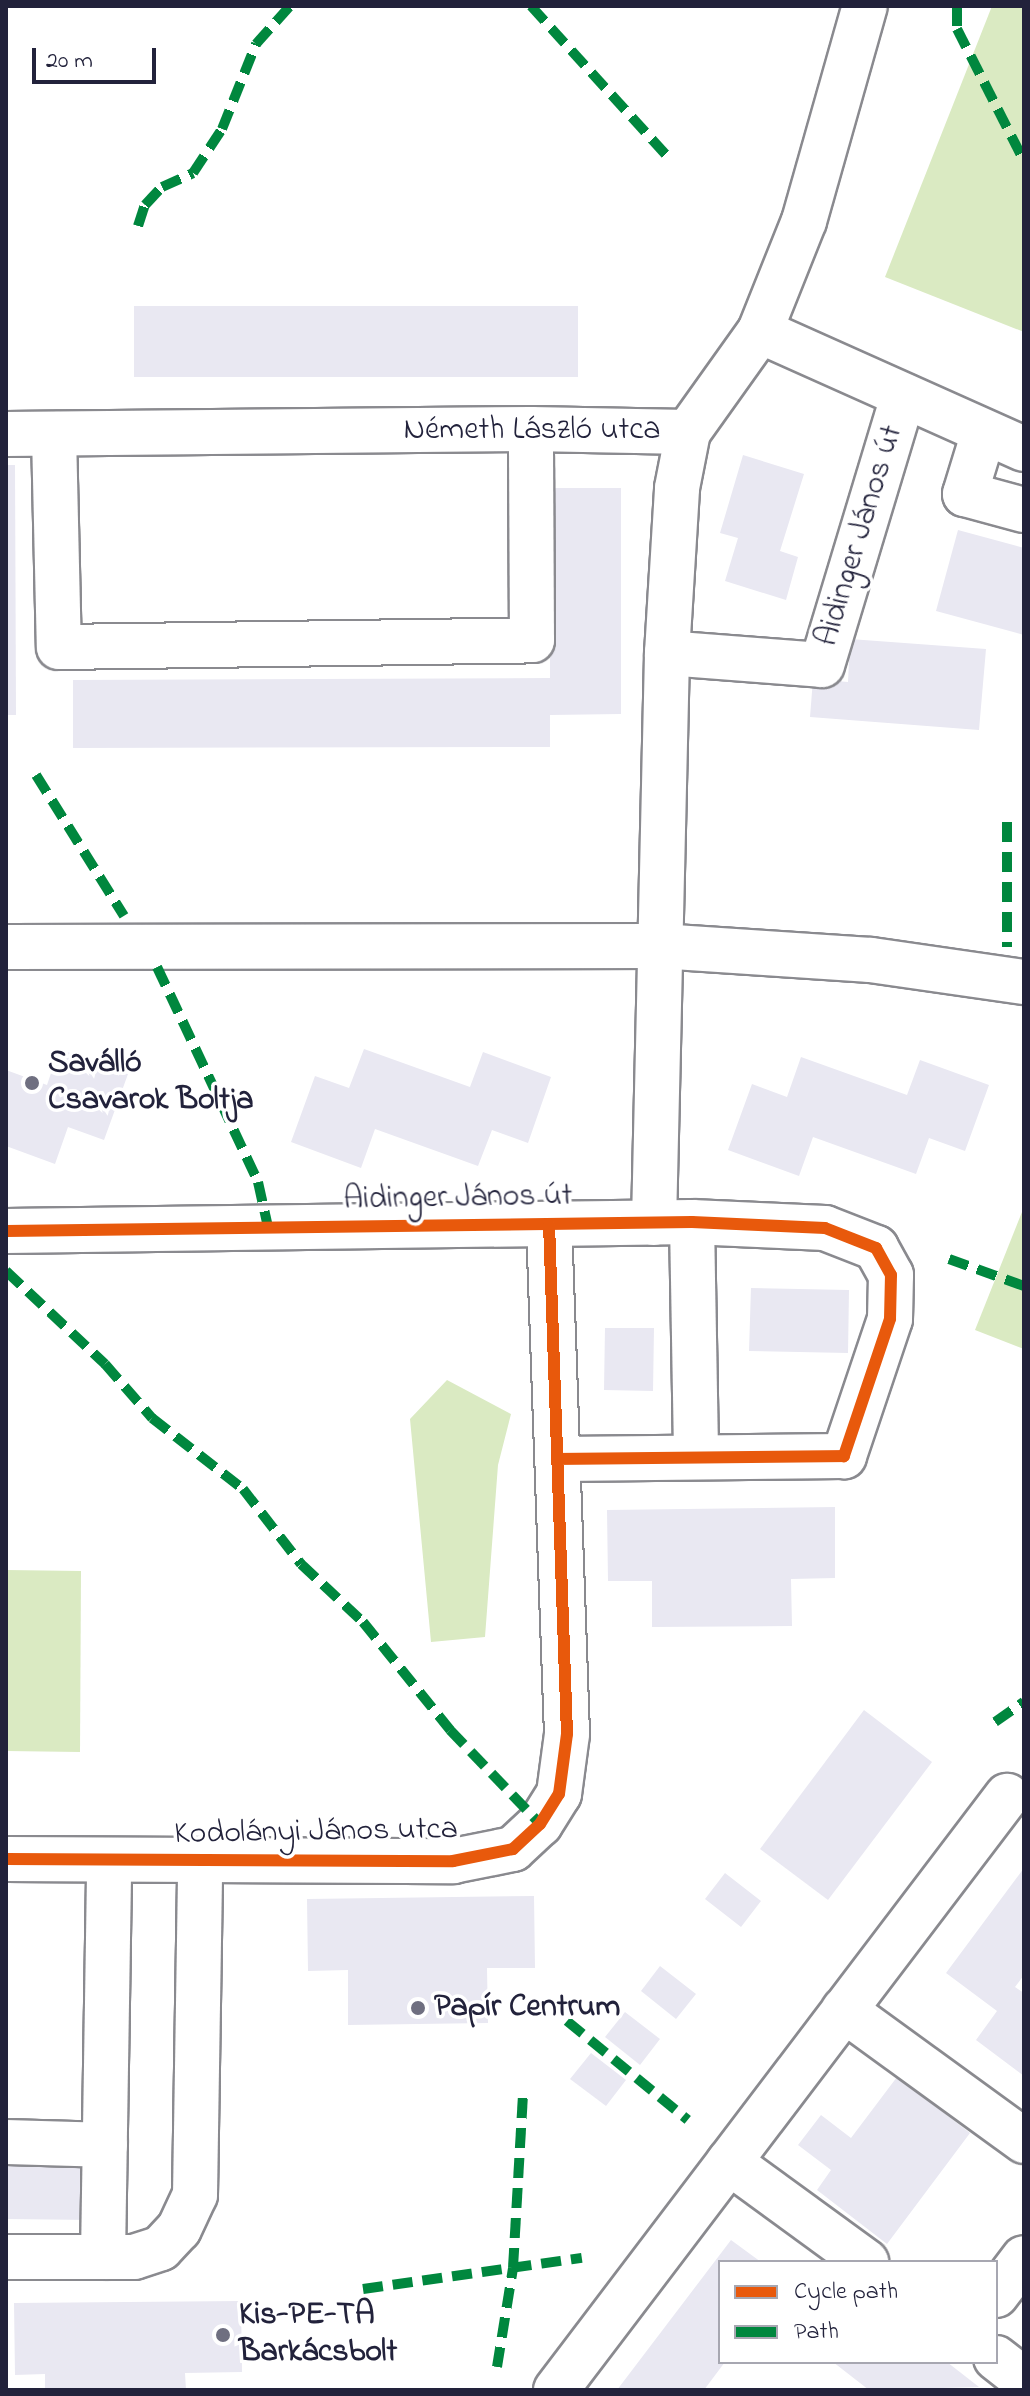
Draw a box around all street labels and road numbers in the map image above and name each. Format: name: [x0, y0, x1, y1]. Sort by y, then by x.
street label: Németh László utca: [403, 412, 661, 450]
street label: Aidinger János út: [809, 421, 913, 651]
street label: Aidinger János út: [343, 1178, 573, 1220]
street label: Kodolányi János utca: [174, 1811, 458, 1855]

